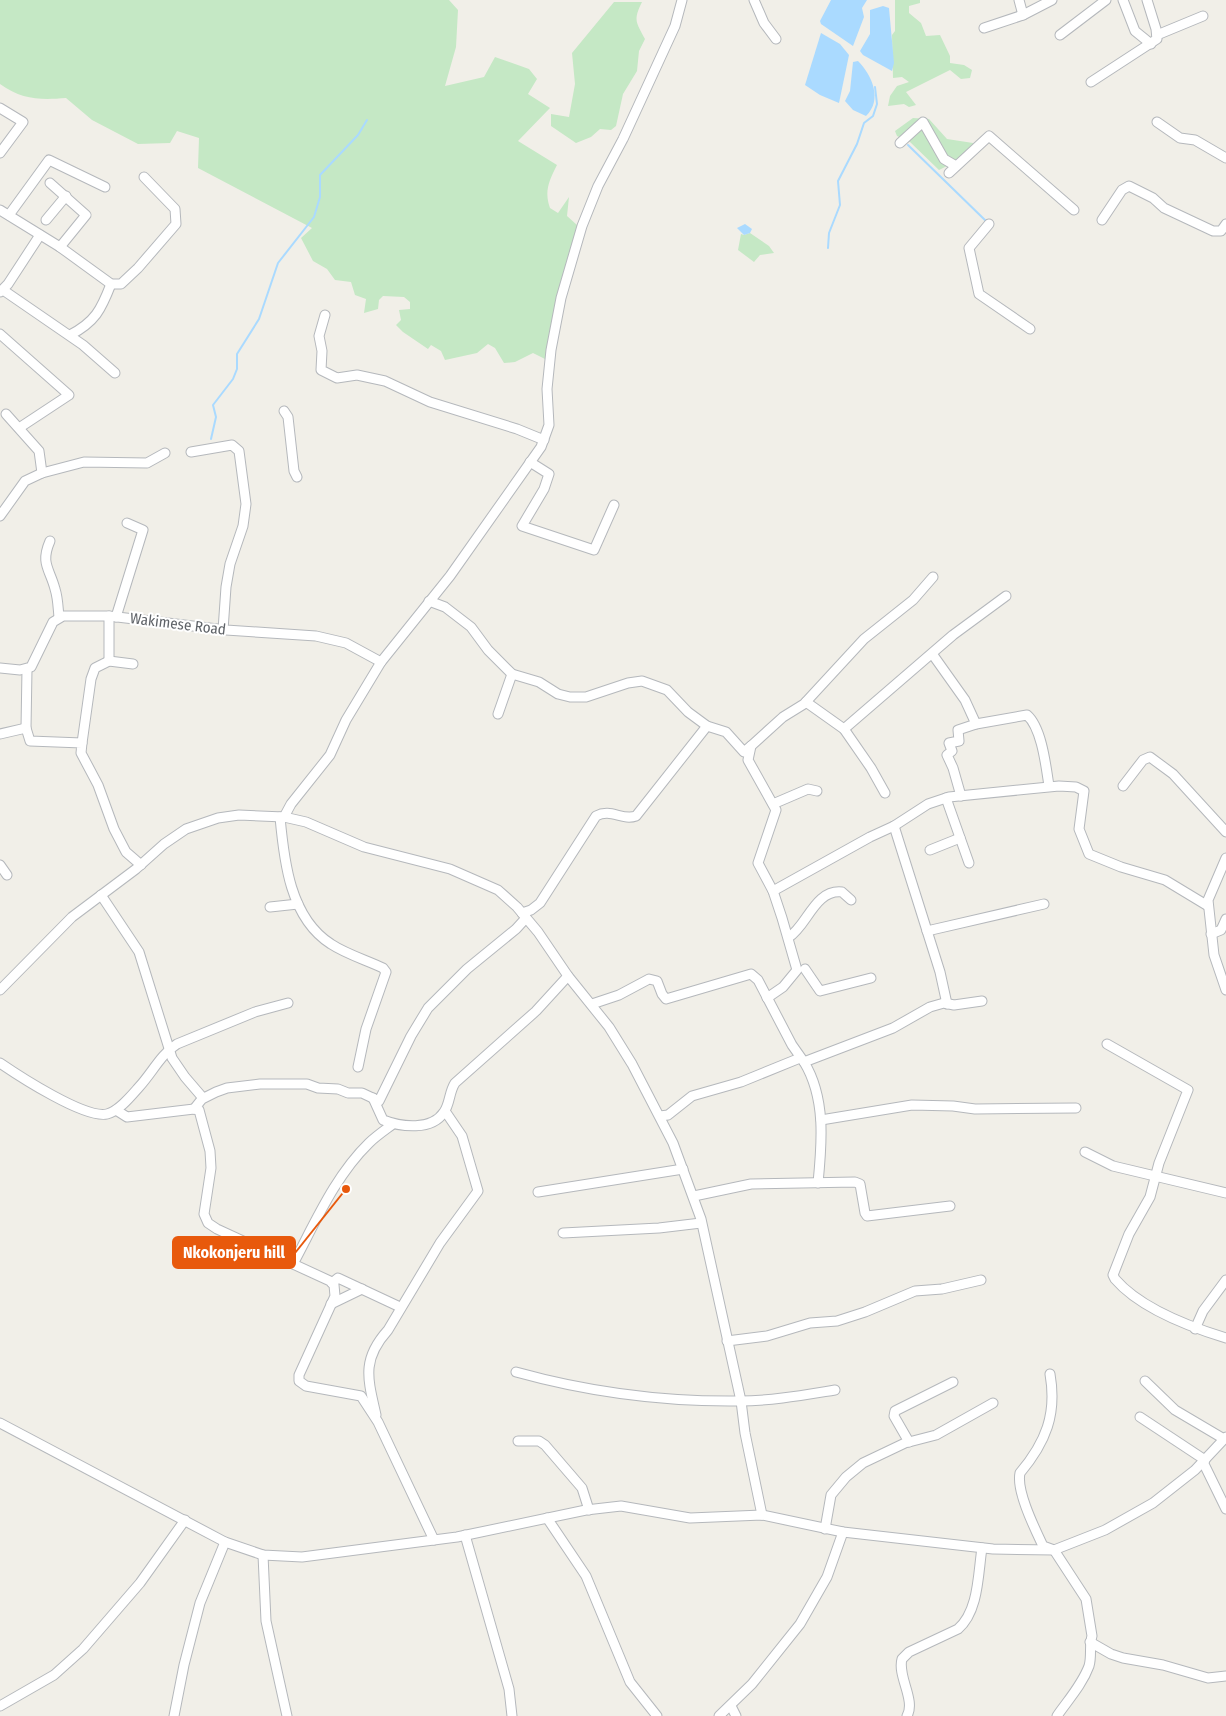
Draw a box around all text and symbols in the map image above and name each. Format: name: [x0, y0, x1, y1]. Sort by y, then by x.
street label: Wakimese Road: [129, 609, 227, 639]
callout: Nkokonjeru hill: [173, 1237, 295, 1268]
text: Nkokonjeru hill: [183, 1243, 286, 1262]

